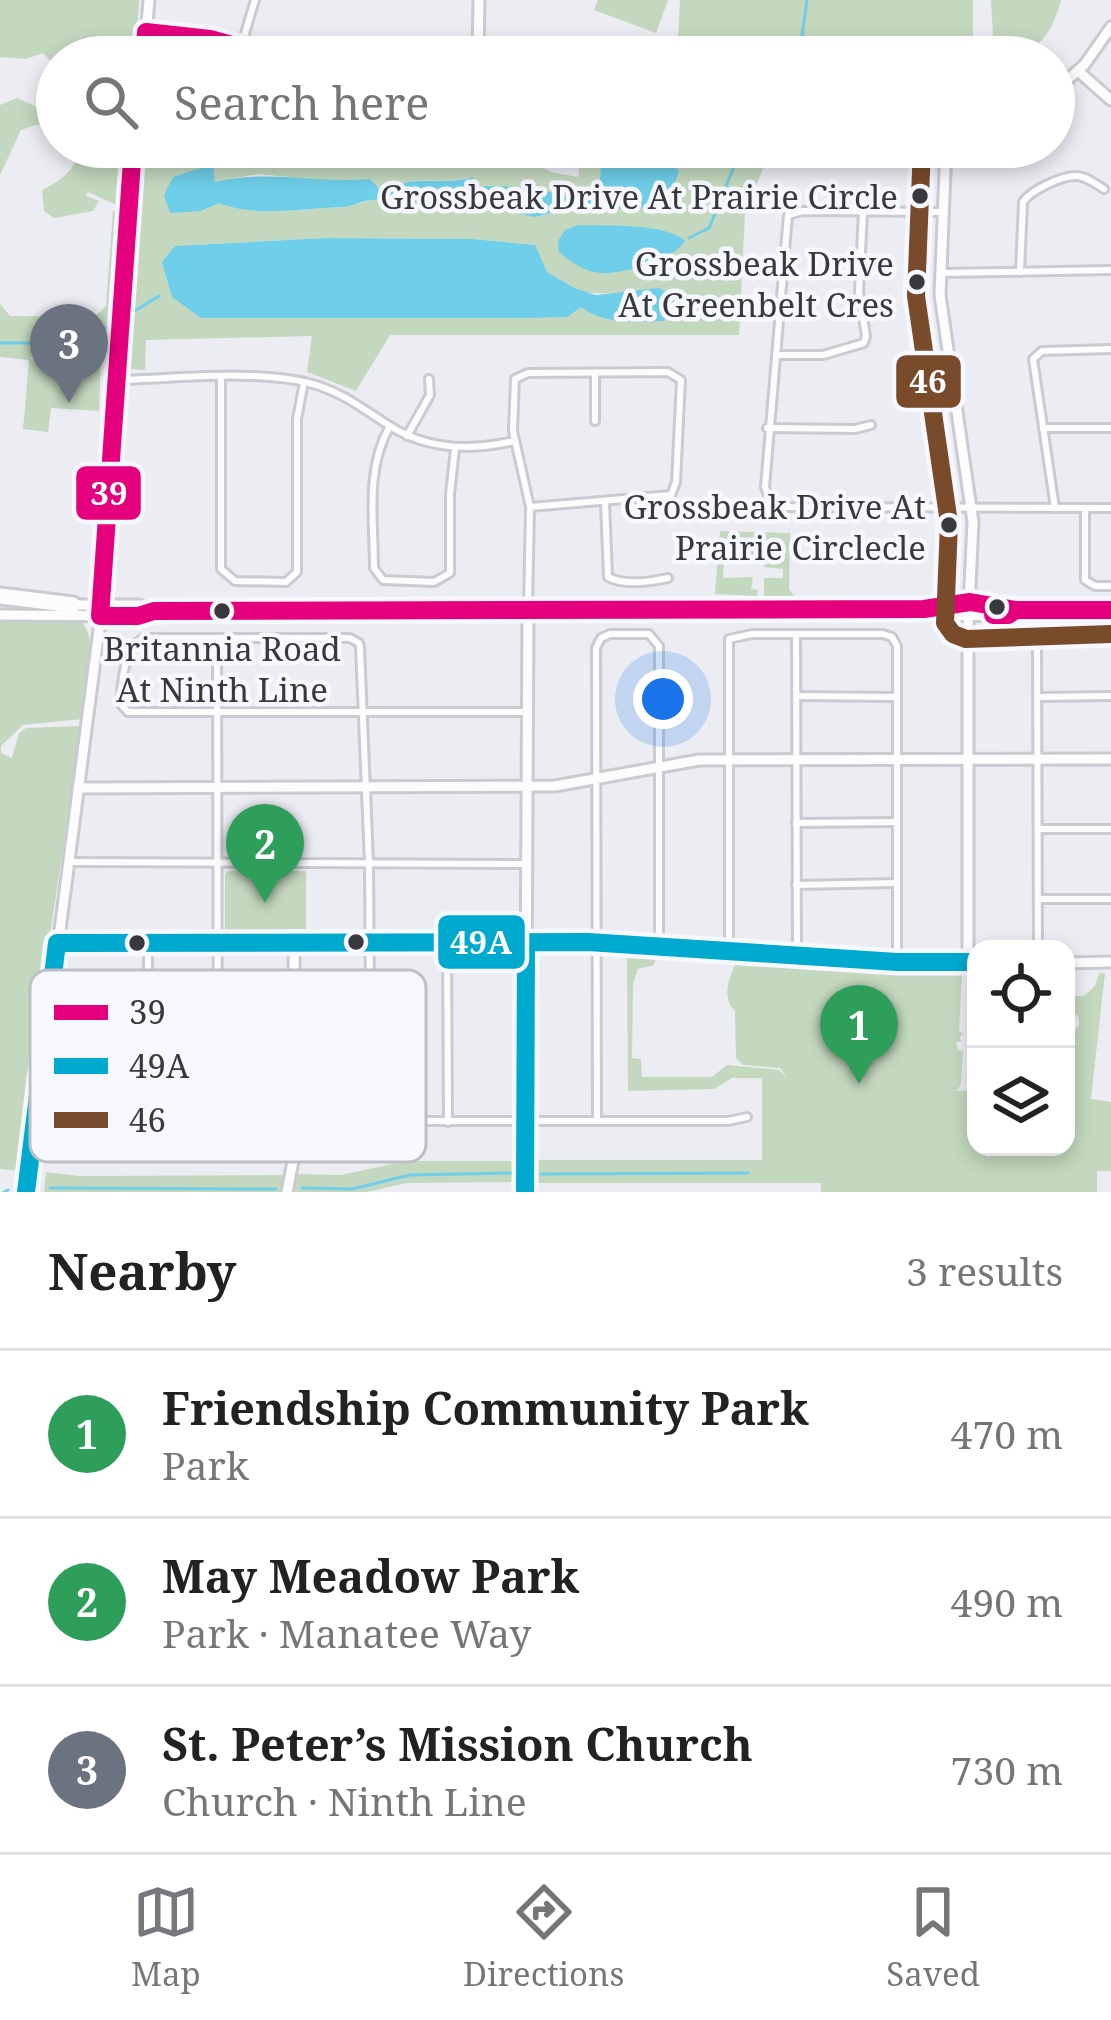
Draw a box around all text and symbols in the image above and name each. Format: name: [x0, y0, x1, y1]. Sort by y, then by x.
search box: [36, 36, 1075, 168]
icon: search: [78, 69, 144, 135]
text: Search here: [174, 72, 429, 133]
place label: Grossbeak Drive At Prairie Circle: [380, 174, 898, 219]
marker: Grossbeak Drive At Prairie Circle: [909, 185, 931, 207]
place label: Grossbeak Drive At Greenbelt Cres: [618, 241, 894, 327]
marker: Grossbeak Drive At Greenbelt Cres: [906, 271, 928, 293]
pin: 3: [30, 304, 108, 403]
line badge: 46: [894, 353, 963, 410]
text: 46: [909, 358, 947, 403]
line badge: 39: [74, 464, 143, 522]
text: 39: [90, 470, 128, 515]
place label: Grossbeak Drive At Prairie Circlecle: [623, 484, 926, 570]
marker: Grossbeak Drive At Prairie Circlecle: [938, 514, 960, 536]
unlabelled marker: [986, 596, 1008, 618]
marker: Britannia Road At Ninth Line: [211, 600, 233, 622]
place label: Britannia Road At Ninth Line: [103, 626, 341, 712]
your location: [633, 669, 693, 729]
pin: 2: [226, 804, 304, 903]
line badge: 49A: [436, 913, 527, 971]
text: 49A: [450, 919, 512, 964]
unlabelled marker: [345, 931, 367, 953]
unlabelled marker: [126, 932, 148, 954]
map controls: [967, 940, 1075, 1156]
button: locate: [967, 940, 1075, 1048]
legend: [30, 970, 426, 1162]
pin: 1: [820, 985, 898, 1084]
text: 39: [129, 989, 166, 1034]
text: 49A: [129, 1043, 190, 1088]
button: layers: [967, 1048, 1075, 1156]
text: 46: [129, 1097, 166, 1142]
text: Nearby: [48, 1235, 236, 1305]
text: 3 results: [906, 1244, 1063, 1297]
text: Friendship Community Park: [162, 1377, 809, 1438]
text: 1: [76, 1407, 98, 1460]
text: 470 m: [951, 1407, 1063, 1460]
text: Park: [162, 1438, 249, 1491]
text: May Meadow Park: [162, 1545, 579, 1606]
text: 2: [76, 1575, 98, 1628]
text: 490 m: [951, 1575, 1063, 1628]
text: Park · Manatee Way: [162, 1606, 531, 1659]
text: St. Peter’s Mission Church: [162, 1713, 753, 1774]
text: 3: [76, 1743, 98, 1796]
text: 730 m: [951, 1743, 1063, 1796]
text: Church · Ninth Line: [162, 1774, 527, 1827]
tab: Map: [131, 1879, 201, 1996]
tab: Directions: [463, 1879, 624, 1996]
tab: Saved: [886, 1879, 980, 1996]

